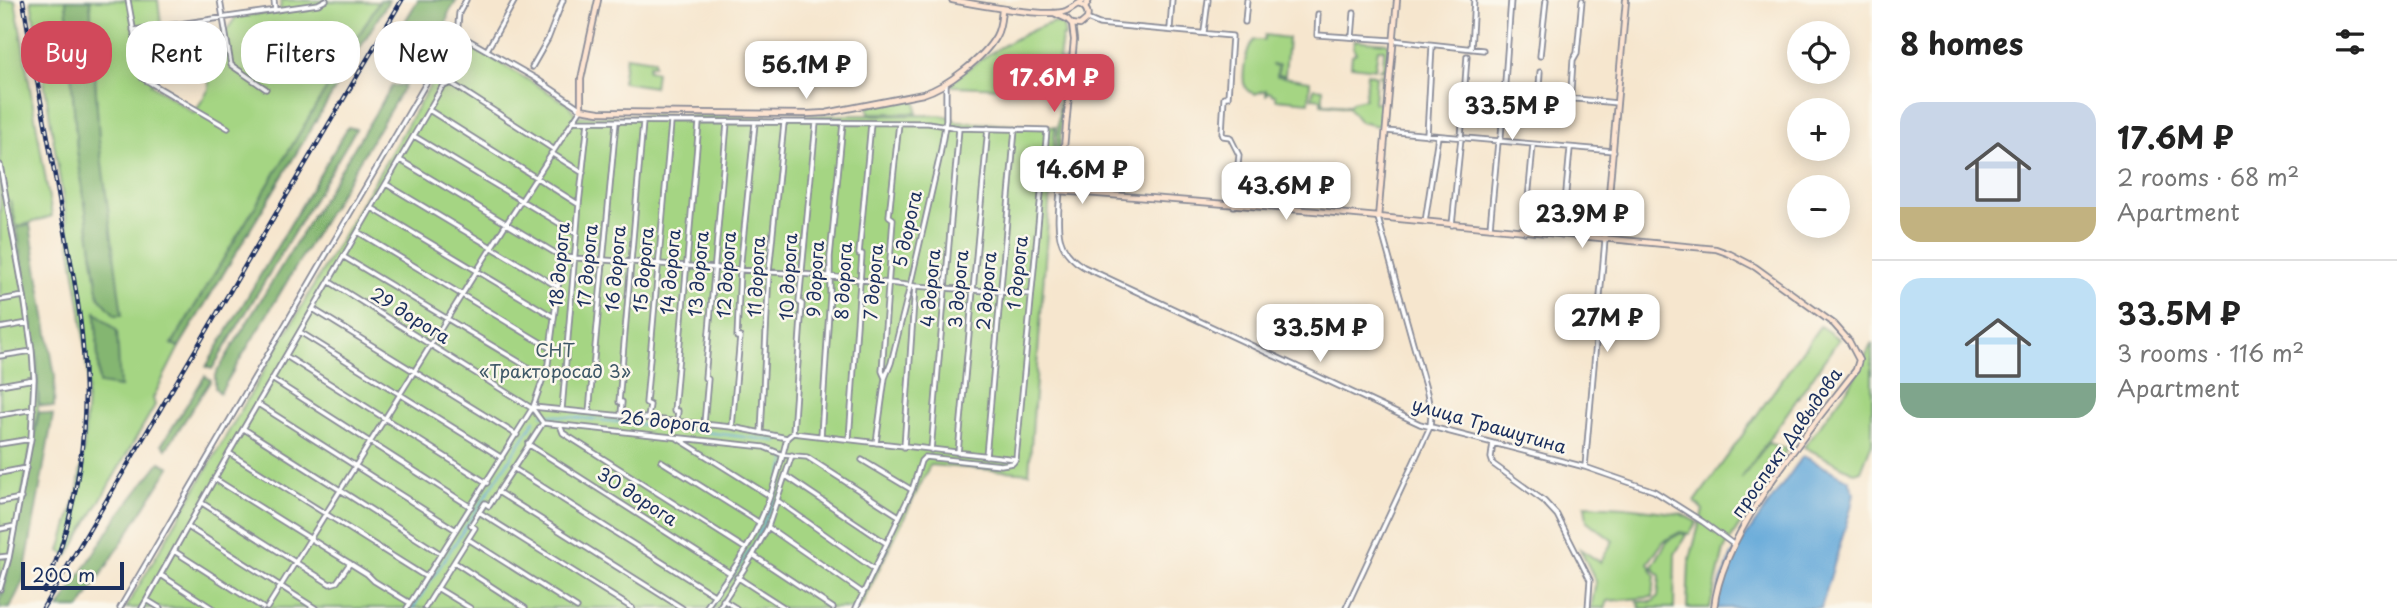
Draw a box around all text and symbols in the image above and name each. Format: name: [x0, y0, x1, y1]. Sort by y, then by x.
text: 8 homes: [1900, 20, 2023, 65]
chip: Buy: [21, 21, 112, 84]
chip: Rent: [126, 21, 227, 84]
chip: Filters: [241, 21, 360, 84]
chip: New: [374, 21, 472, 84]
map controls: [1787, 21, 1850, 238]
button: locate: [1787, 21, 1850, 84]
icon: filters: [2331, 23, 2369, 61]
pin: 56.1M ₽: [741, 42, 871, 101]
text: 56.1M ₽: [761, 46, 851, 81]
pin: 17.6M ₽: [989, 54, 1119, 114]
text: 17.6M ₽: [1009, 59, 1099, 94]
pin: 33.5M ₽: [1447, 82, 1577, 142]
text: 33.5M ₽: [1465, 87, 1559, 122]
button: +: [1787, 98, 1850, 161]
text: 17.6M ₽: [2117, 114, 2234, 159]
icon: home: [1956, 130, 2040, 214]
pin: 14.6M ₽: [1017, 146, 1147, 206]
text: 14.6M ₽: [1036, 151, 1128, 186]
text: 2 rooms · 68 m²: [2117, 159, 2299, 194]
pin: 43.6M ₽: [1221, 162, 1351, 222]
text: 43.6M ₽: [1238, 167, 1334, 202]
button: −: [1787, 175, 1850, 238]
street label: 5 дорога: [885, 187, 928, 270]
pin: 23.9M ₽: [1517, 190, 1647, 250]
text: Apartment: [2117, 194, 2240, 229]
text: 23.9M ₽: [1535, 195, 1629, 230]
street label: 18 дорога: [541, 220, 576, 309]
street label: 17 дорога: [569, 222, 604, 309]
street label: 16 дорога: [597, 224, 632, 313]
street label: 15 дорога: [625, 225, 660, 314]
street label: 14 дорога: [652, 227, 687, 316]
street label: 13 дорога: [680, 229, 715, 318]
street label: 12 дорога: [709, 230, 742, 319]
street label: 10 дорога: [772, 232, 803, 321]
street label: 1 дорога: [999, 234, 1034, 311]
street label: 11 дорога: [740, 235, 771, 318]
street label: 9 дорога: [799, 239, 830, 318]
street label: 8 дорога: [827, 241, 858, 320]
street label: 7 дорога: [856, 242, 889, 321]
street label: 4 дорога: [913, 247, 946, 328]
street label: 3 дорога: [941, 248, 974, 329]
street label: 2 дорога: [969, 250, 1002, 331]
street label: 29 дорога: [366, 280, 456, 350]
text: 33.5M ₽: [2117, 290, 2241, 335]
pin: 27M ₽: [1558, 294, 1656, 354]
text: 27M ₽: [1571, 299, 1643, 334]
pin: 33.5M ₽: [1255, 304, 1385, 364]
icon: home: [1956, 306, 2040, 390]
text: 33.5M ₽: [1273, 309, 1367, 344]
text: 3 rooms · 116 m²: [2117, 335, 2304, 370]
park label: СНТ «Тракторосад 3»: [479, 336, 631, 384]
street label: проспект Давыдова: [1724, 361, 1848, 523]
text: Apartment: [2117, 370, 2240, 405]
street label: улица Трашутина: [1409, 390, 1570, 460]
street label: 26 дорога: [619, 402, 713, 439]
street label: 30 дорога: [592, 460, 684, 532]
scale bar: [21, 559, 124, 591]
text: 200 m: [32, 560, 95, 588]

